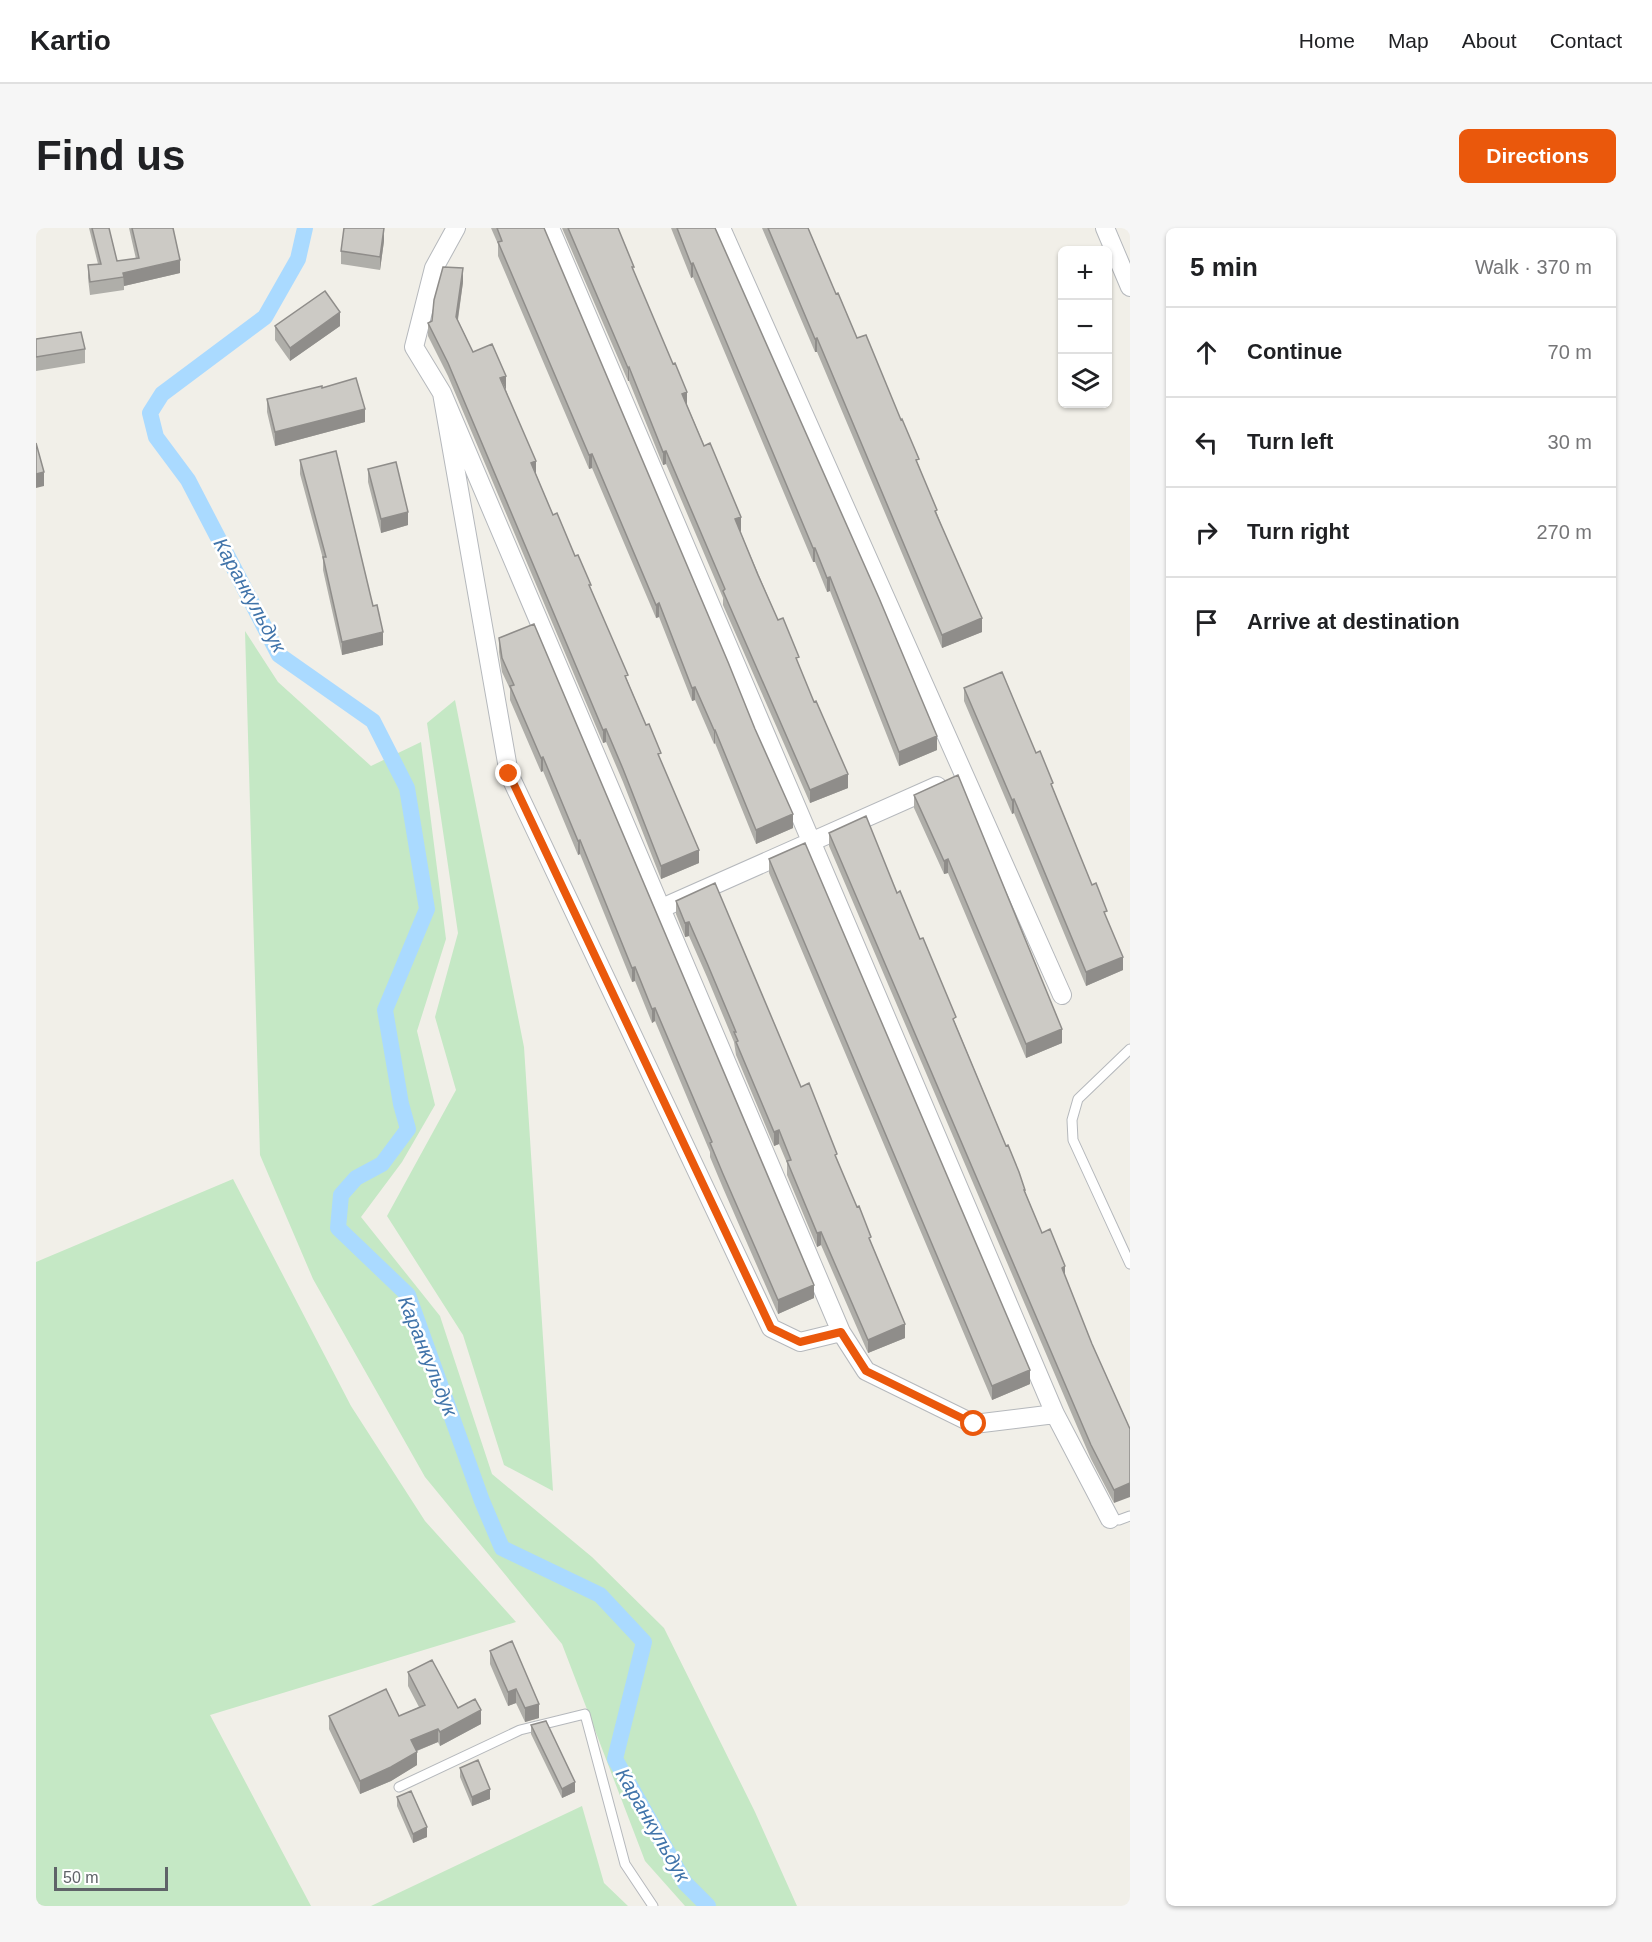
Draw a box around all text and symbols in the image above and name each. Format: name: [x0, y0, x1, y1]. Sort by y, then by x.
text: Kartio: [30, 25, 111, 56]
text: Home: [1299, 29, 1355, 52]
text: Map: [1388, 29, 1429, 52]
text: About: [1462, 29, 1517, 52]
text: Contact: [1550, 29, 1622, 52]
button: Directions: [1459, 129, 1616, 183]
text: Find us: [36, 132, 185, 179]
map controls: [1058, 246, 1112, 408]
button: +: [1058, 246, 1112, 300]
text: 5 min: [1190, 252, 1258, 282]
text: Walk · 370 m: [1475, 256, 1592, 278]
button: −: [1058, 300, 1112, 354]
icon: ahead: [1190, 336, 1223, 369]
text: Continue: [1247, 339, 1342, 364]
text: 70 m: [1548, 341, 1592, 363]
button: layers: [1058, 354, 1112, 408]
icon: left: [1190, 426, 1223, 459]
text: Turn left: [1247, 429, 1333, 454]
text: 30 m: [1548, 431, 1592, 453]
icon: right: [1190, 516, 1223, 549]
text: Turn right: [1247, 519, 1349, 544]
text: 270 m: [1536, 521, 1592, 543]
water label: Каранкульдук: [209, 534, 291, 657]
icon: arrive: [1190, 606, 1223, 639]
text: Arrive at destination: [1247, 609, 1460, 634]
route end: [495, 760, 521, 786]
water label: Каранкульдук: [394, 1293, 463, 1421]
route start: [960, 1410, 986, 1436]
water label: Каранкульдук: [612, 1764, 695, 1887]
scale bar: [54, 1864, 168, 1892]
text: 50 m: [63, 1869, 99, 1886]

